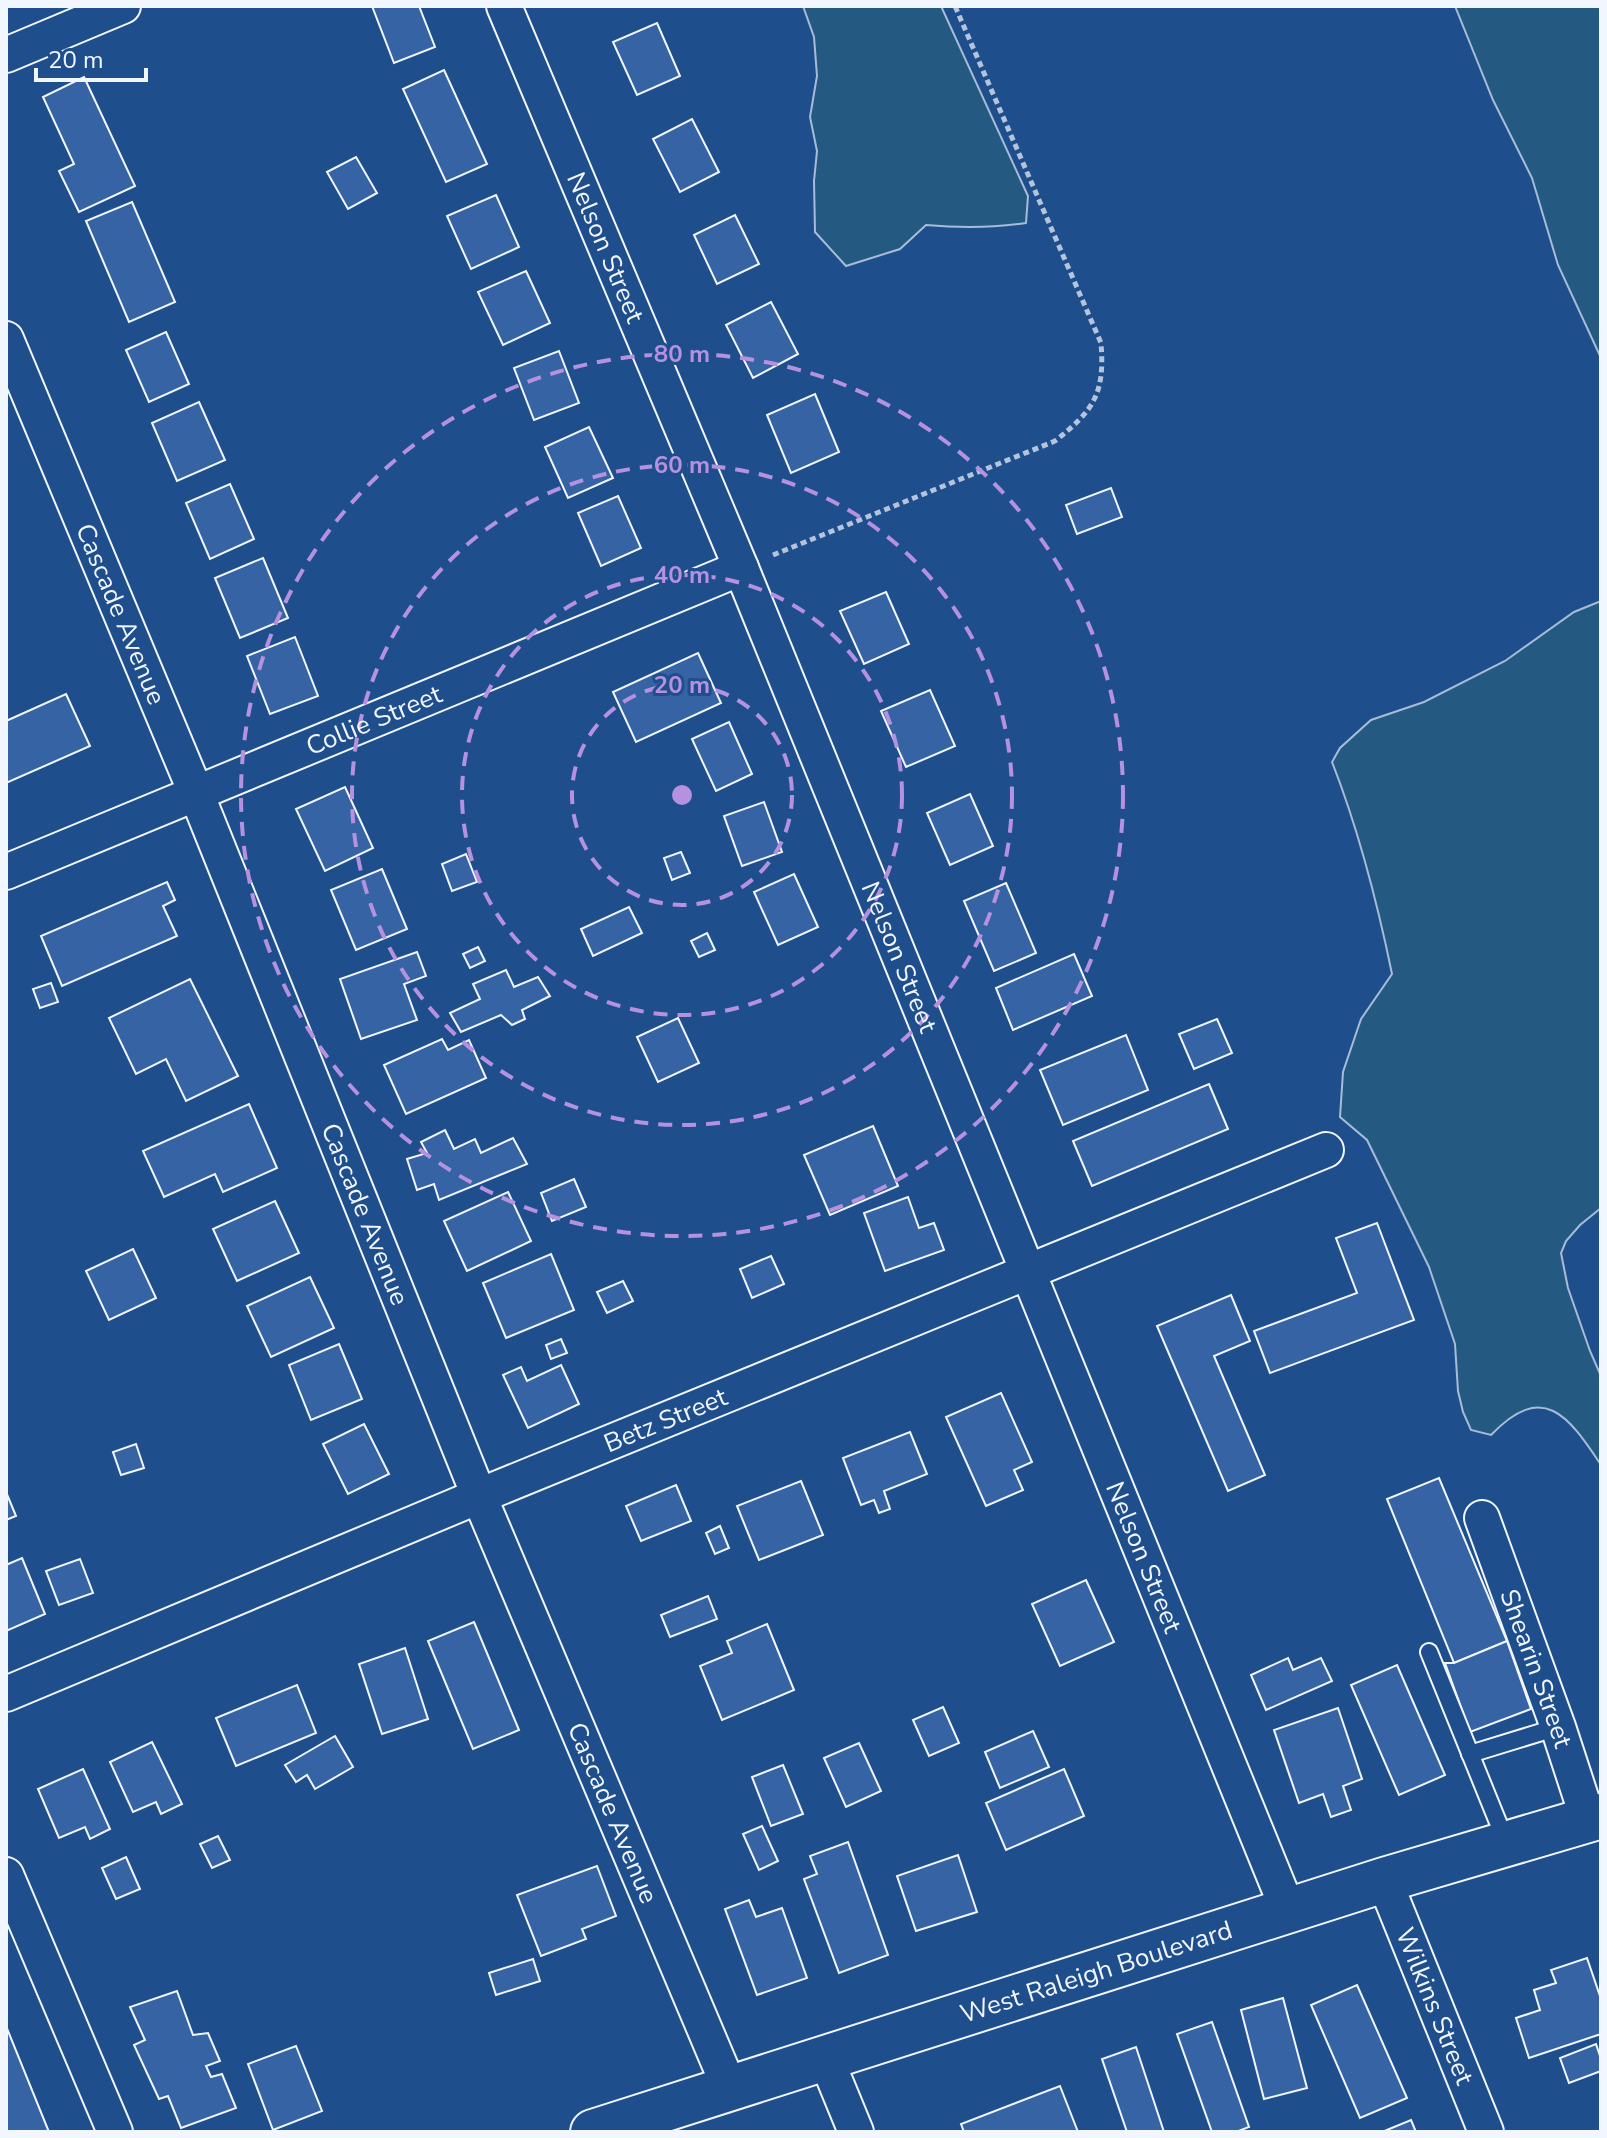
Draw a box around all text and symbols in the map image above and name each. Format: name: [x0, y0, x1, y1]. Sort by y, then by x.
scale bar: [36, 32, 146, 82]
text: 20 m: [48, 44, 104, 76]
street label: Nelson Street: [558, 167, 653, 329]
text: 80 m: [654, 338, 710, 370]
text: 60 m: [654, 449, 710, 481]
street label: Cascade Avenue: [67, 518, 174, 710]
text: 40 m: [654, 559, 710, 591]
text: 20 m: [654, 669, 710, 701]
street label: Collie Street: [301, 676, 448, 764]
centre of rings: [668, 781, 696, 809]
street label: Nelson Street: [853, 876, 946, 1039]
street label: Cascade Avenue: [313, 1118, 417, 1310]
street label: Betz Street: [599, 1379, 733, 1461]
street label: Nelson Street: [1097, 1477, 1190, 1639]
street label: Shearin Street: [1491, 1584, 1581, 1753]
street label: Cascade Avenue: [559, 1717, 666, 1909]
street label: West Raleigh Boulevard: [956, 1912, 1237, 2032]
street label: Wilkins Street: [1387, 1923, 1482, 2091]

